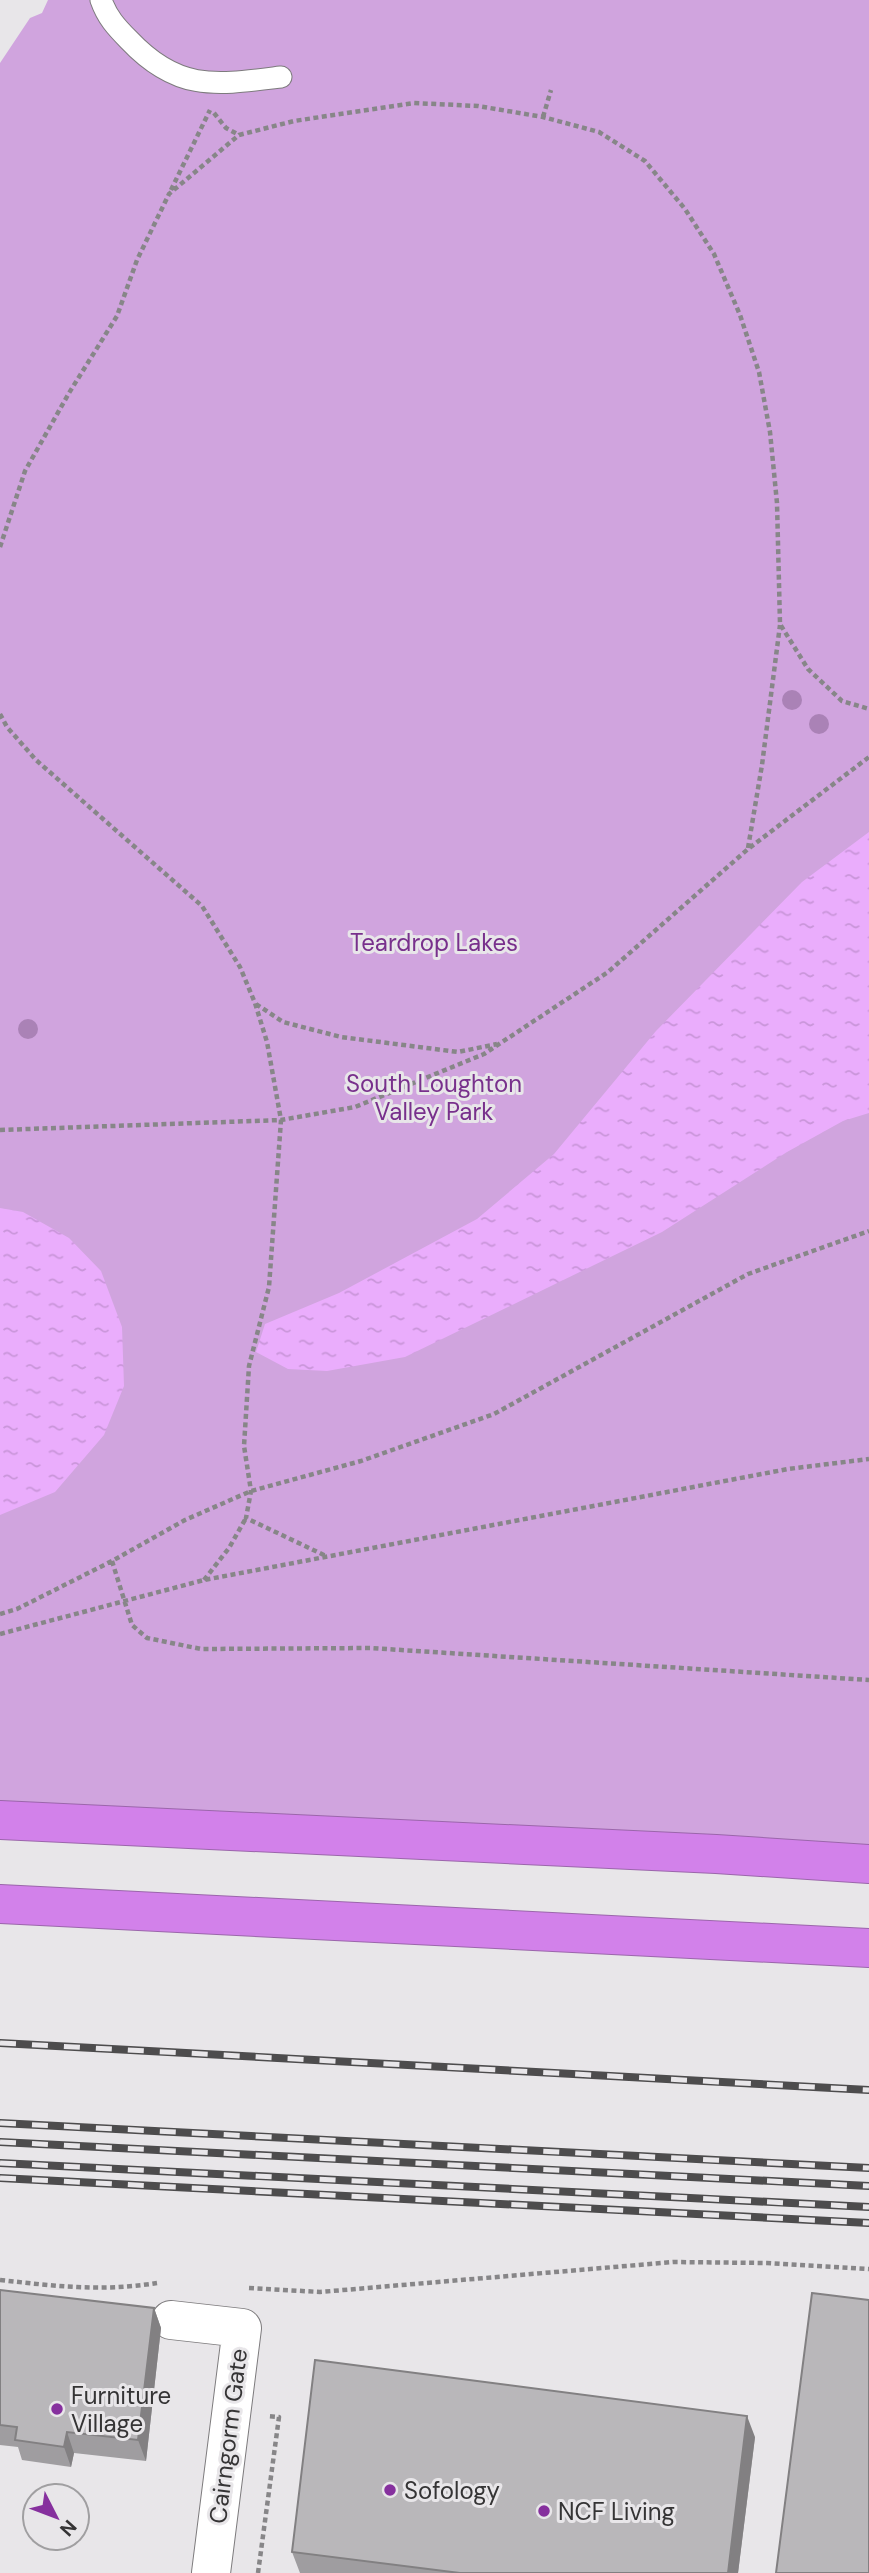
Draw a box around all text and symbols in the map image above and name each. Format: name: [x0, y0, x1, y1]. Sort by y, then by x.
park label: Teardrop Lakes: [350, 927, 518, 958]
park label: South Loughton Valley Park: [346, 1068, 522, 1127]
street label: Cairngorm Gate: [202, 2347, 254, 2525]
place label: Furniture Village: [71, 2380, 171, 2439]
marker: Furniture Village: [49, 2401, 65, 2417]
place label: Sofology: [404, 2475, 500, 2506]
north arrow: [21, 2482, 91, 2552]
marker: Sofology: [382, 2482, 398, 2498]
place label: NCF Living: [558, 2496, 675, 2527]
marker: NCF Living: [536, 2503, 552, 2519]
text: N: [54, 2515, 82, 2542]

